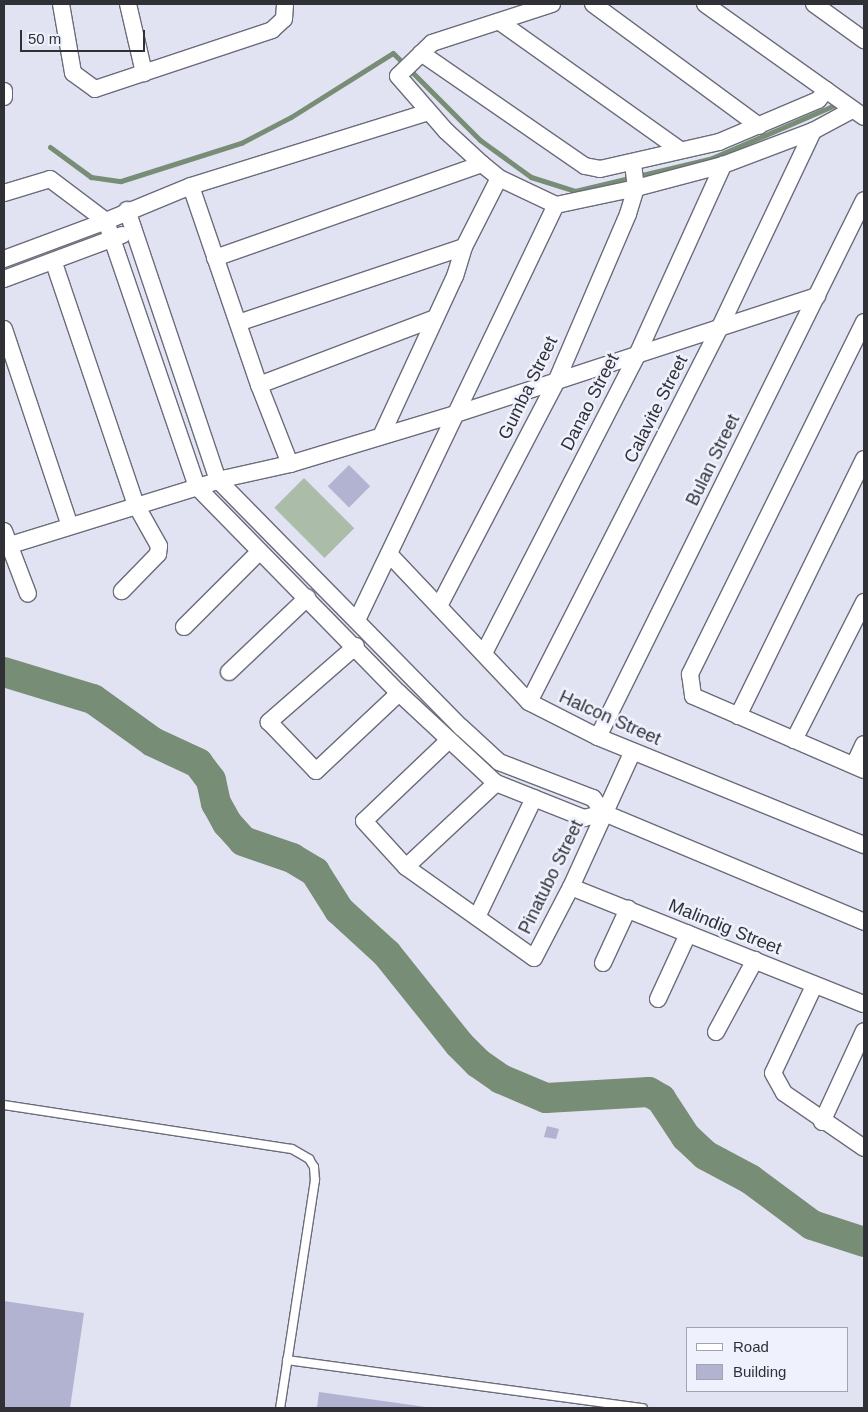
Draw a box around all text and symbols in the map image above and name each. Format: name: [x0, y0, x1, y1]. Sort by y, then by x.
scale bar: [22, 20, 148, 52]
text: 50 m: [28, 30, 61, 47]
street label: Gumba Street: [494, 333, 562, 443]
street label: Danao Street: [556, 350, 624, 454]
street label: Calavite Street: [620, 352, 692, 466]
street label: Bulan Street: [682, 411, 744, 509]
street label: Halcon Street: [556, 686, 664, 750]
street label: Pinatubo Street: [514, 817, 588, 937]
street label: Malindig Street: [665, 894, 785, 960]
legend: [686, 1327, 848, 1392]
text: Road: [733, 1338, 769, 1355]
text: Building: [733, 1363, 786, 1380]

